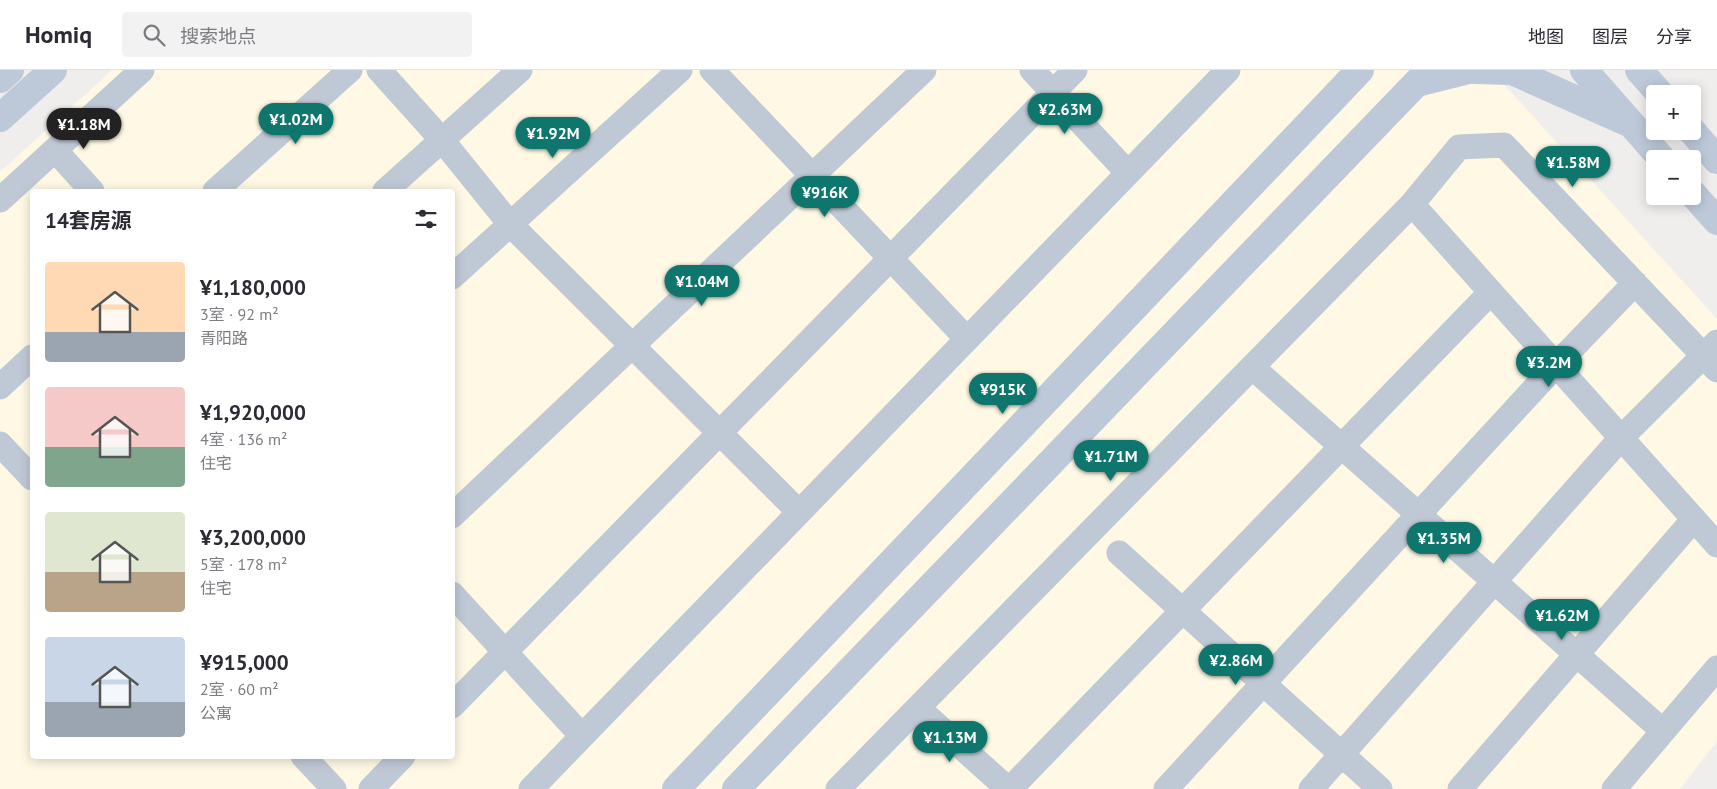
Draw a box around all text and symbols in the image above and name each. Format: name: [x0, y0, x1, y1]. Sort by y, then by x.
search box: [122, 12, 472, 57]
text: Homiq: [25, 19, 92, 50]
icon: search: [140, 21, 168, 49]
text: 搜索地点: [180, 24, 256, 48]
text: 地图: [1528, 25, 1564, 48]
text: 图层: [1592, 25, 1628, 48]
text: 分享: [1656, 25, 1692, 48]
map controls: [1646, 85, 1701, 205]
button: +: [1646, 85, 1701, 140]
pin: ¥2.63M: [1024, 92, 1106, 135]
text: ¥2.63M: [1038, 99, 1092, 119]
pin: ¥1.02M: [255, 102, 337, 145]
pin: ¥1.18M: [43, 108, 125, 150]
text: ¥1.02M: [269, 109, 323, 129]
text: ¥1.18M: [57, 114, 111, 134]
pin: ¥1.92M: [512, 116, 594, 159]
text: ¥1.92M: [526, 123, 580, 143]
pin: ¥1.58M: [1532, 146, 1614, 188]
button: −: [1646, 150, 1701, 205]
text: ¥1.58M: [1546, 152, 1600, 172]
pin: ¥916K: [790, 176, 860, 218]
text: ¥916K: [802, 182, 848, 202]
icon: filters: [412, 205, 440, 233]
text: 14套房源: [45, 207, 132, 234]
pin: ¥1.04M: [661, 264, 743, 307]
text: ¥1.04M: [675, 271, 729, 291]
text: ¥1,180,000: [200, 274, 306, 301]
icon: home: [85, 282, 145, 342]
text: 3室 · 92 m²: [200, 304, 279, 324]
text: 青阳路: [200, 328, 248, 348]
pin: ¥3.2M: [1514, 346, 1584, 388]
text: ¥3.2M: [1527, 352, 1571, 372]
pin: ¥915K: [968, 372, 1038, 415]
text: ¥915K: [980, 379, 1026, 399]
text: ¥1,920,000: [200, 399, 306, 426]
icon: home: [85, 407, 145, 467]
text: 4室 · 136 m²: [200, 429, 287, 449]
pin: ¥1.71M: [1070, 440, 1152, 482]
text: ¥1.71M: [1084, 446, 1138, 466]
text: 住宅: [200, 453, 232, 473]
pin: ¥1.35M: [1403, 522, 1485, 564]
text: ¥3,200,000: [200, 524, 306, 551]
text: ¥1.35M: [1417, 528, 1471, 548]
icon: home: [85, 532, 145, 592]
text: 5室 · 178 m²: [200, 554, 287, 574]
text: 住宅: [200, 578, 232, 598]
pin: ¥1.62M: [1521, 598, 1603, 641]
text: ¥1.62M: [1535, 605, 1589, 625]
pin: ¥2.86M: [1195, 644, 1277, 686]
text: ¥915,000: [200, 649, 289, 676]
text: ¥2.86M: [1209, 650, 1263, 670]
icon: home: [85, 657, 145, 717]
text: 2室 · 60 m²: [200, 679, 279, 699]
text: 公寓: [200, 703, 232, 723]
pin: ¥1.13M: [909, 720, 991, 763]
text: ¥1.13M: [923, 727, 977, 747]

